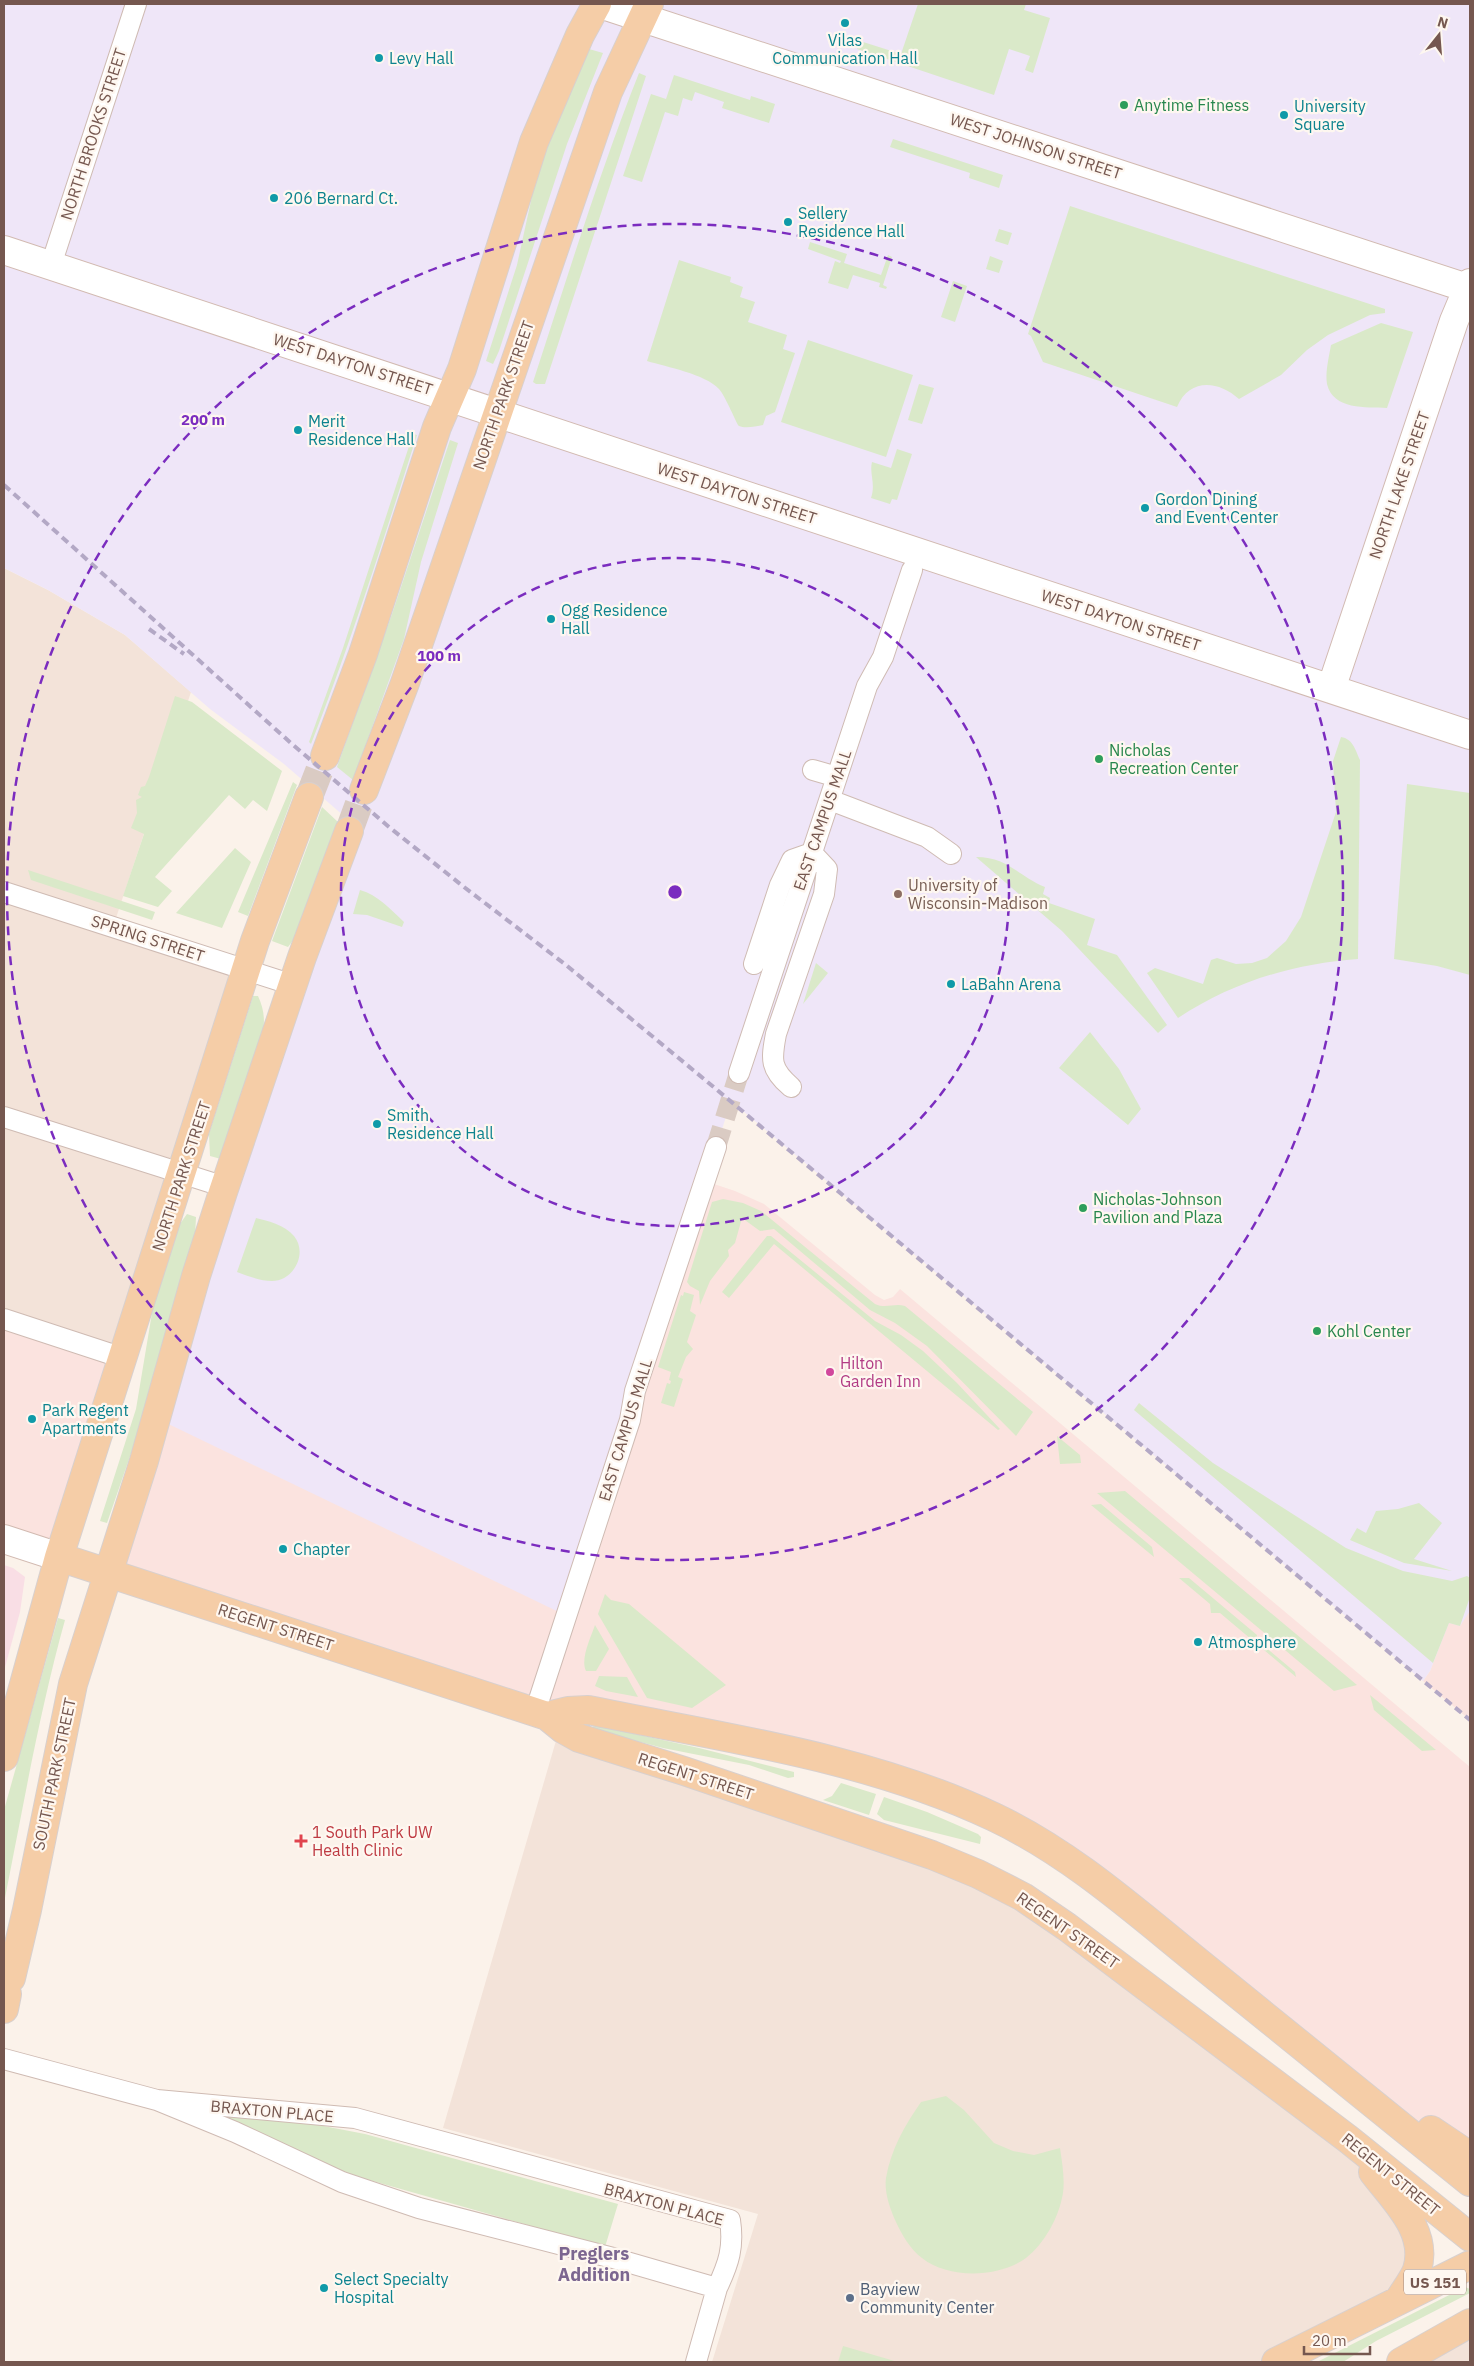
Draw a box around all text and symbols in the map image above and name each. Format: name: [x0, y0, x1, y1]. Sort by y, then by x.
north arrow: [1414, 10, 1464, 60]
text: N: [1435, 12, 1450, 33]
marker: Vilas Communication Hall: [839, 17, 851, 29]
place label: Vilas Communication Hall: [772, 30, 918, 68]
street label: NORTH BROOKS STREET: [56, 46, 130, 222]
place label: Levy Hall: [389, 48, 454, 68]
marker: Levy Hall: [373, 52, 385, 64]
place label: Anytime Fitness: [1134, 95, 1249, 115]
place label: University Square: [1294, 96, 1366, 134]
marker: Anytime Fitness: [1118, 99, 1130, 111]
street label: WEST JOHNSON STREET: [947, 109, 1125, 183]
marker: University Square: [1278, 109, 1290, 121]
place label: 206 Bernard Ct.: [284, 188, 398, 208]
marker: 206 Bernard Ct.: [268, 192, 280, 204]
place label: Sellery Residence Hall: [798, 203, 905, 241]
marker: Sellery Residence Hall: [782, 216, 794, 228]
street label: NORTH PARK STREET: [468, 318, 538, 472]
street label: WEST DAYTON STREET: [271, 329, 435, 399]
street label: NORTH LAKE STREET: [1364, 409, 1434, 561]
text: 200 m: [181, 410, 225, 429]
place label: Merit Residence Hall: [308, 411, 415, 449]
marker: Merit Residence Hall: [292, 424, 304, 436]
street label: WEST DAYTON STREET: [655, 458, 819, 528]
place label: Gordon Dining and Event Center: [1155, 489, 1278, 527]
marker: Gordon Dining and Event Center: [1139, 502, 1151, 514]
street label: WEST DAYTON STREET: [1039, 585, 1203, 655]
place label: Ogg Residence Hall: [561, 600, 668, 638]
marker: Ogg Residence Hall: [545, 613, 557, 625]
text: 100 m: [417, 646, 461, 665]
place label: Nicholas Recreation Center: [1109, 740, 1239, 778]
street label: EAST CAMPUS MALL: [789, 747, 855, 893]
marker: Nicholas Recreation Center: [1093, 753, 1105, 765]
place label: University of Wisconsin-Madison: [908, 875, 1048, 913]
centre of rings: [666, 883, 684, 901]
marker: University of Wisconsin-Madison: [892, 888, 904, 900]
street label: SPRING STREET: [89, 910, 207, 966]
place label: LaBahn Arena: [961, 974, 1061, 994]
marker: LaBahn Arena: [945, 978, 957, 990]
street label: NORTH PARK STREET: [147, 1099, 215, 1253]
place label: Smith Residence Hall: [387, 1105, 494, 1143]
marker: Smith Residence Hall: [371, 1118, 383, 1130]
place label: Nicholas-Johnson Pavilion and Plaza: [1093, 1189, 1223, 1227]
marker: Nicholas-Johnson Pavilion and Plaza: [1077, 1202, 1089, 1214]
place label: Kohl Center: [1327, 1321, 1411, 1341]
marker: Kohl Center: [1311, 1325, 1323, 1337]
place label: Hilton Garden Inn: [840, 1353, 921, 1391]
street label: EAST CAMPUS MALL: [594, 1356, 656, 1504]
marker: Hilton Garden Inn: [824, 1366, 836, 1378]
place label: Park Regent Apartments: [42, 1400, 129, 1438]
marker: Park Regent Apartments: [26, 1413, 38, 1425]
place label: Chapter: [293, 1539, 350, 1559]
marker: Chapter: [277, 1543, 289, 1555]
street label: REGENT STREET: [216, 1599, 336, 1655]
place label: Atmosphere: [1208, 1632, 1296, 1652]
marker: Atmosphere: [1192, 1636, 1204, 1648]
street label: SOUTH PARK STREET: [28, 1696, 80, 1852]
street label: REGENT STREET: [636, 1748, 756, 1804]
place label: 1 South Park UW Health Clinic: [312, 1822, 432, 1860]
marker: 1 South Park UW Health Clinic: [294, 1834, 308, 1848]
street label: REGENT STREET: [1013, 1887, 1123, 1973]
street label: BRAXTON PLACE: [210, 2096, 334, 2126]
street label: REGENT STREET: [1338, 2128, 1444, 2220]
street label: BRAXTON PLACE: [602, 2178, 726, 2230]
district label: Preglers Addition: [558, 2242, 630, 2286]
place label: Select Specialty Hospital: [334, 2269, 448, 2307]
road number: US 151: [1404, 2270, 1466, 2294]
place label: Bayview Community Center: [860, 2279, 995, 2317]
marker: Select Specialty Hospital: [318, 2282, 330, 2294]
marker: Bayview Community Center: [844, 2292, 856, 2304]
scale bar: [1304, 2324, 1370, 2356]
text: 20 m: [1312, 2331, 1347, 2350]

